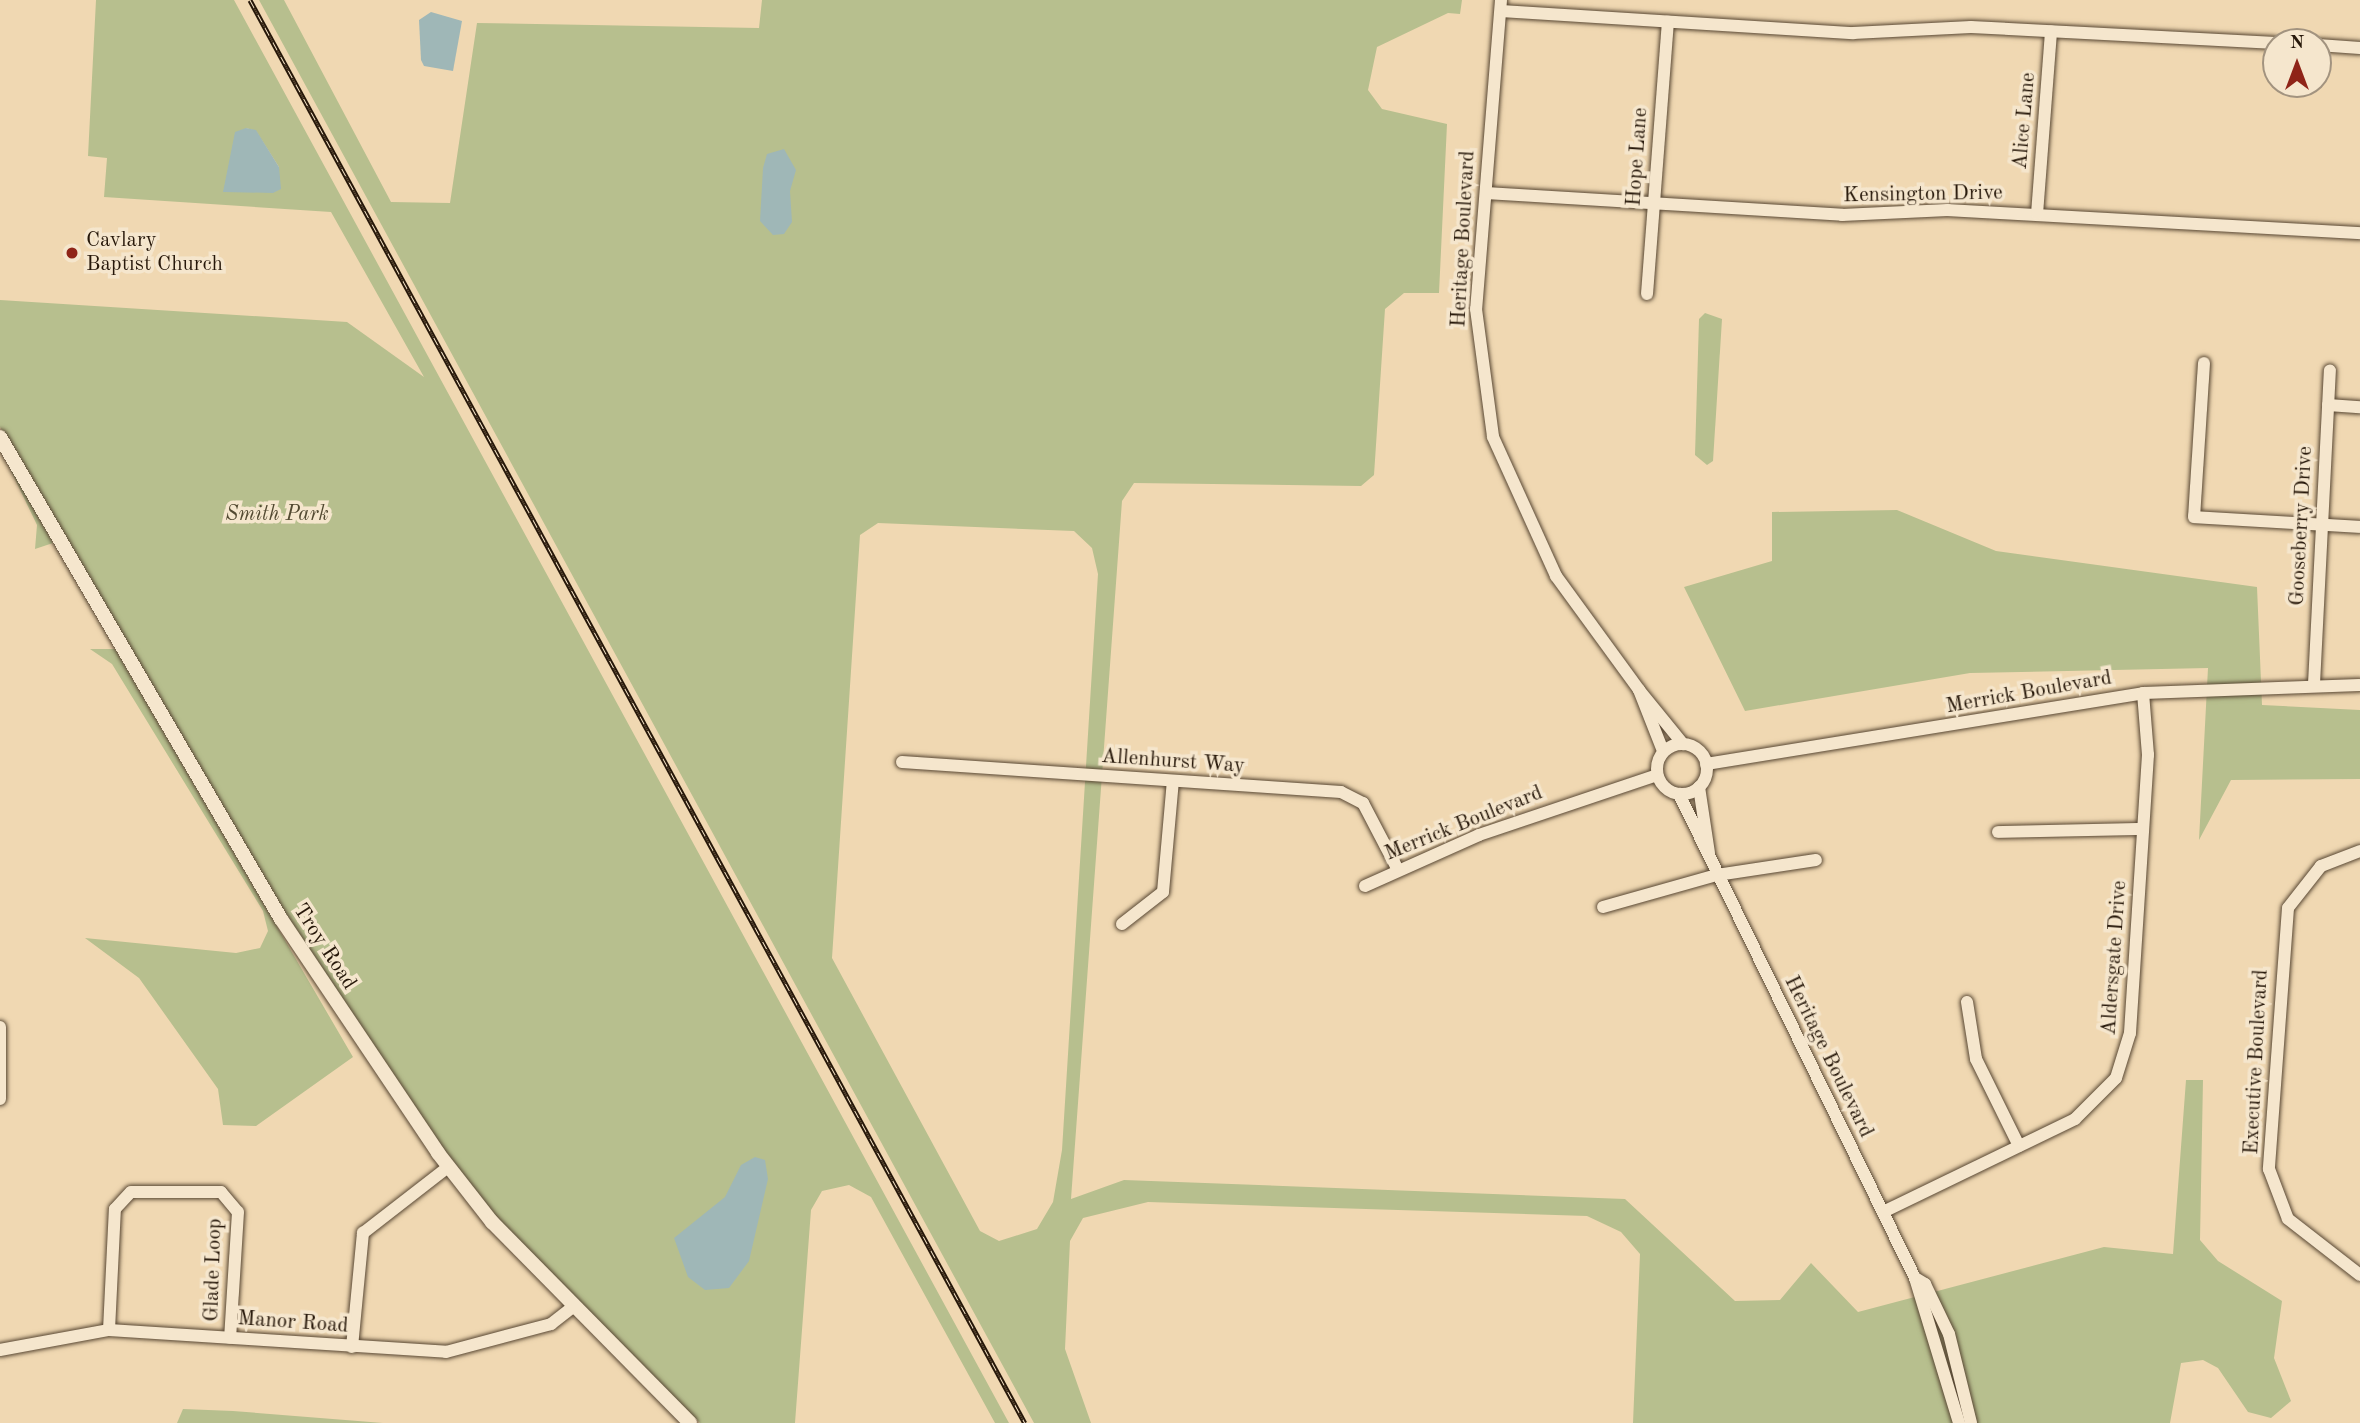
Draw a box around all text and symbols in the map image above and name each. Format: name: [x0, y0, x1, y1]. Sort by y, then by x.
north arrow: [2262, 28, 2332, 98]
text: N: [2290, 34, 2304, 53]
street label: Alice Lane: [2008, 71, 2042, 171]
street label: Hope Lane: [1622, 107, 1654, 207]
street label: Heritage Boulevard: [1447, 150, 1481, 328]
street label: Kensington Drive: [1843, 181, 2003, 209]
place label: Cavlary Baptist Church: [86, 228, 223, 278]
marker: Cavlary Baptist Church: [64, 245, 80, 261]
street label: Gooseberry Drive: [2285, 446, 2319, 606]
park label: Smith Park: [225, 502, 329, 528]
street label: Merrick Boulevard: [1944, 666, 2114, 720]
street label: Allenhurst Way: [1100, 744, 1246, 780]
street label: Merrick Boulevard: [1381, 781, 1547, 867]
street label: Aldersgate Drive: [2097, 880, 2133, 1036]
street label: Troy Road: [287, 899, 361, 995]
street label: Executive Boulevard: [2240, 969, 2274, 1155]
street label: Heritage Boulevard: [1778, 972, 1878, 1142]
street label: Glade Loop: [200, 1218, 228, 1322]
street label: Manor Road: [237, 1307, 349, 1339]

